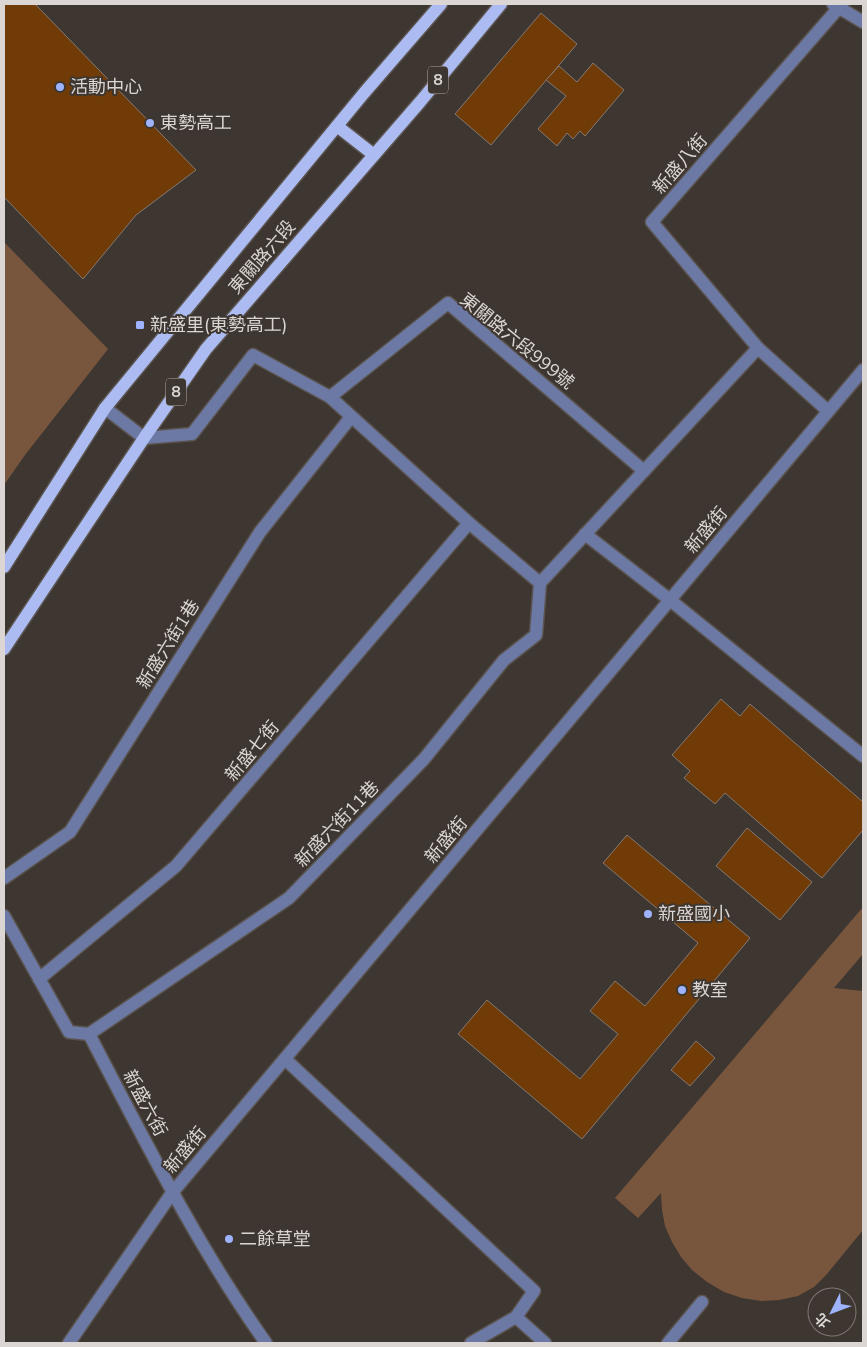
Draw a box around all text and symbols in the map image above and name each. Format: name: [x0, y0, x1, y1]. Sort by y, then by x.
road number: 8: [428, 66, 448, 94]
place label: 活動中心: [70, 75, 142, 99]
marker: 活動中心: [54, 81, 66, 93]
place label: 東勢高工: [160, 111, 232, 135]
marker: 東勢高工: [144, 117, 156, 129]
street label: 新盛八街: [647, 129, 713, 199]
street label: 東關路六段: [223, 215, 301, 299]
street label: 東關路六段999號: [455, 287, 579, 395]
place label: 新盛里(東勢高工): [150, 313, 287, 337]
marker: 新盛里(東勢高工): [134, 319, 146, 331]
road number: 8: [166, 378, 186, 406]
street label: 新盛街: [679, 502, 733, 558]
street label: 新盛六街1巷: [131, 595, 205, 693]
street label: 新盛七街: [220, 716, 284, 786]
street label: 新盛六街11巷: [290, 776, 384, 872]
street label: 新盛街: [419, 812, 473, 868]
place label: 新盛國小: [658, 902, 730, 926]
marker: 新盛國小: [642, 908, 654, 920]
place label: 教室: [692, 978, 728, 1002]
marker: 教室: [676, 984, 688, 996]
street label: 新盛六街: [118, 1066, 172, 1140]
street label: 新盛街: [158, 1122, 212, 1178]
place label: 二餘草堂: [239, 1227, 311, 1251]
marker: 二餘草堂: [223, 1233, 235, 1245]
north arrow: [807, 1287, 857, 1337]
text: 北: [811, 1309, 834, 1332]

